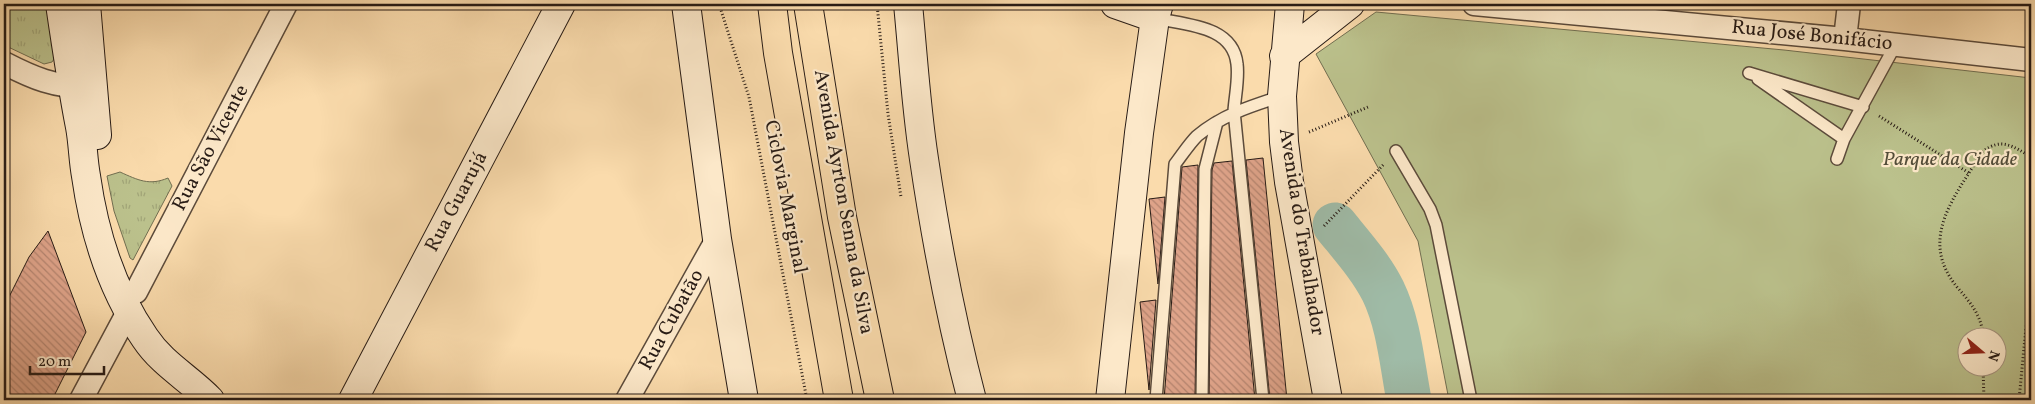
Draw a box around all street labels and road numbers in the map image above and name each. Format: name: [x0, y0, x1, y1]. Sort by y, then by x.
street label: Rua José Bonifácio: [1730, 14, 1894, 58]
street label: Avenida Ayrton Senna da Silva: [806, 67, 880, 337]
street label: Rua São Vicente: [166, 80, 256, 216]
street label: Ciclovia Marginal: [756, 118, 814, 276]
street label: Avenida do Trabalhador: [1271, 126, 1331, 338]
street label: Rua Guarujá: [419, 147, 495, 257]
street label: Rua Cubatão: [633, 264, 711, 376]

